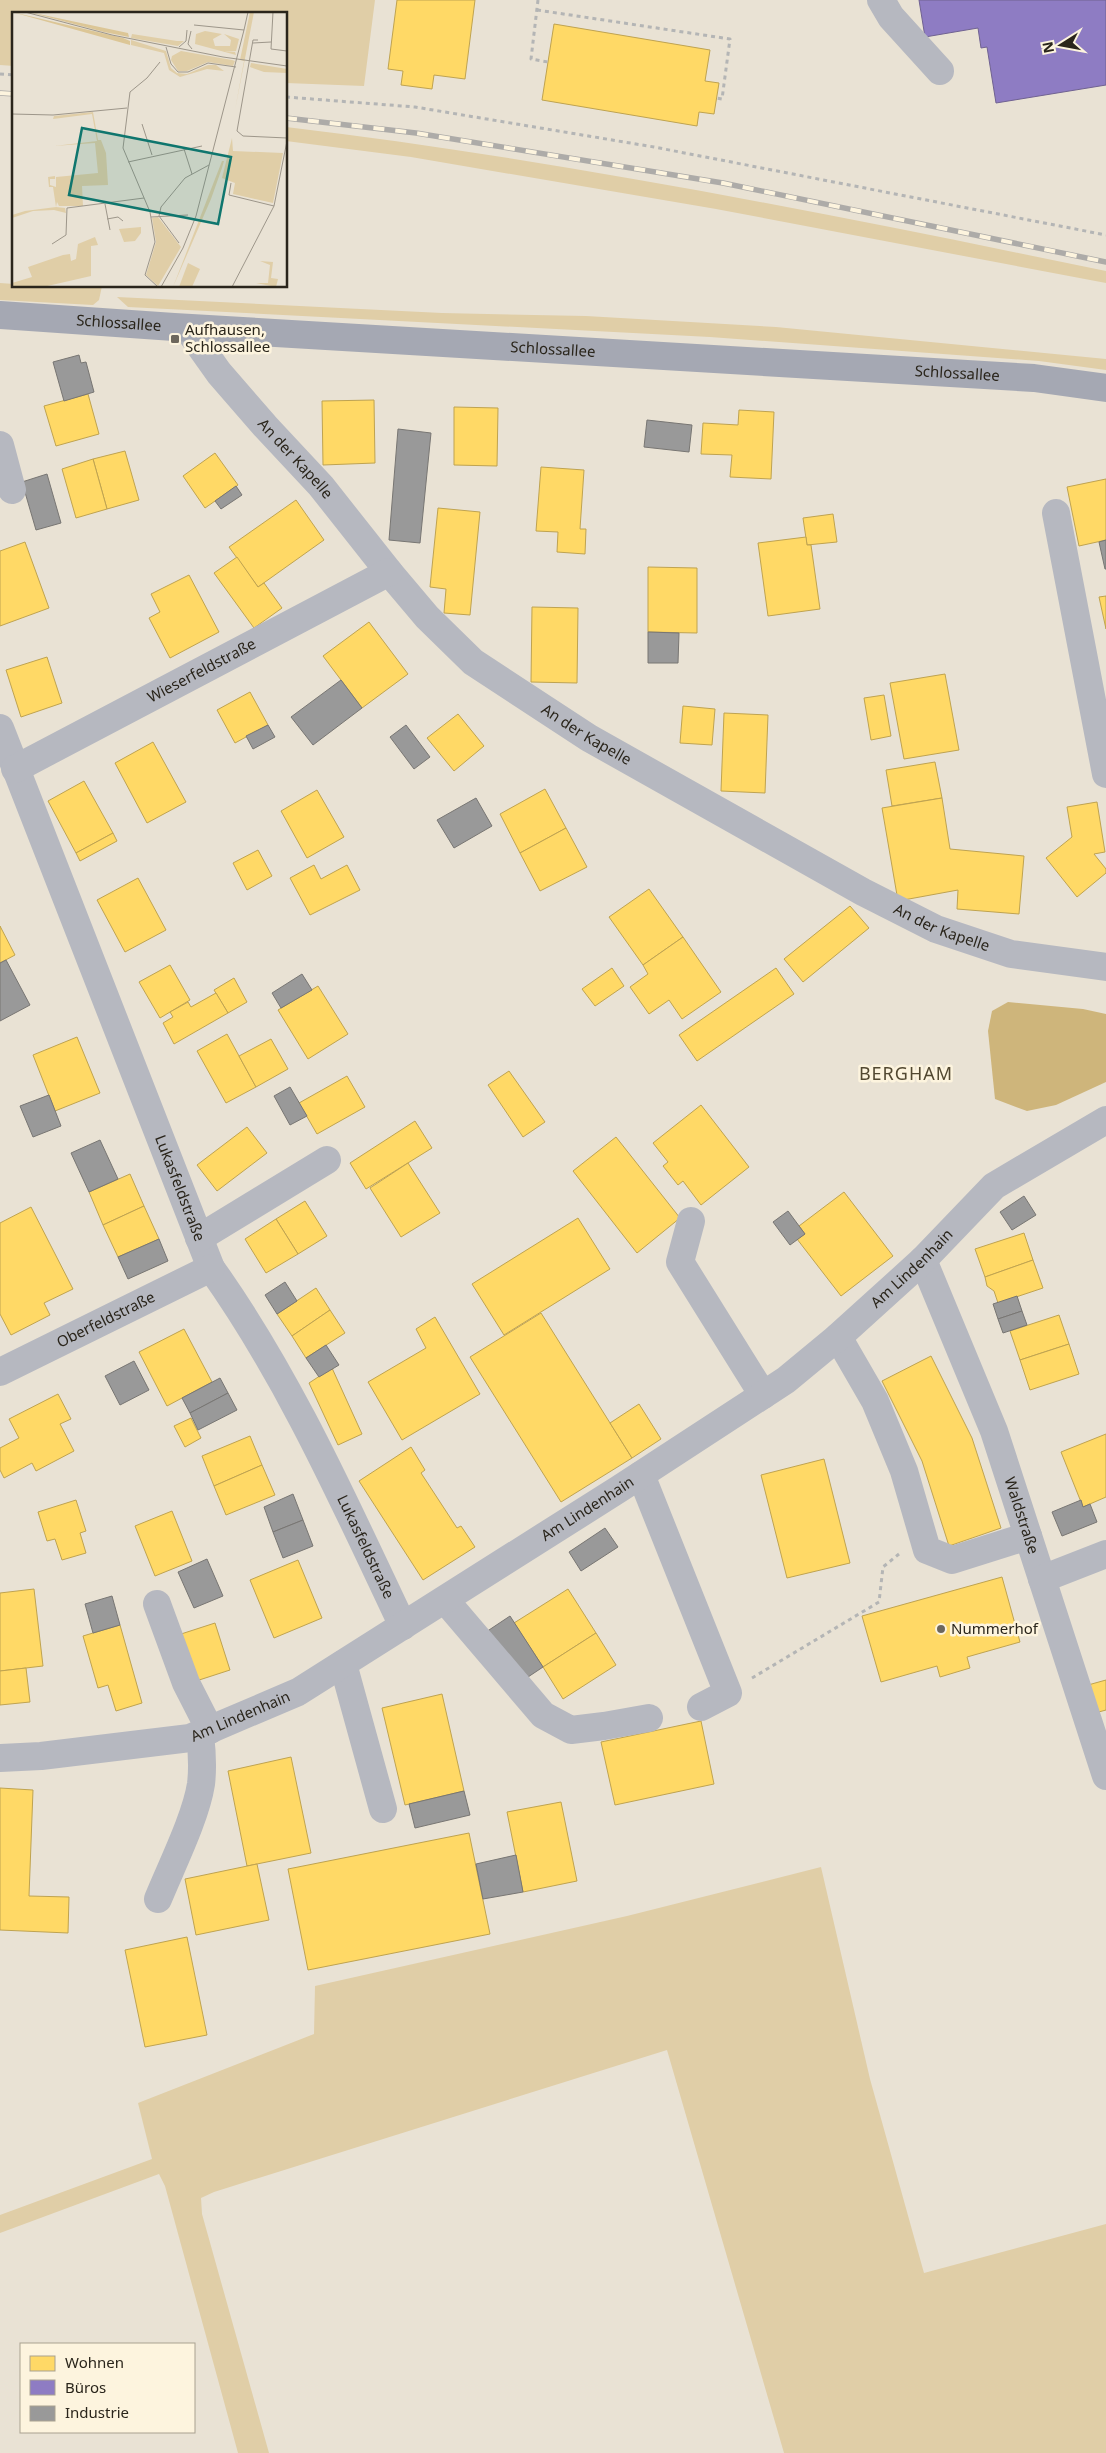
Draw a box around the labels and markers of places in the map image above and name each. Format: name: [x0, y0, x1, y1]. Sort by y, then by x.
place label: Aufhausen, Schlossallee: [185, 319, 270, 356]
marker: Aufhausen, Schlossallee: [169, 333, 181, 345]
place label: Nummerhof: [951, 1618, 1039, 1638]
marker: Nummerhof: [935, 1623, 947, 1635]

